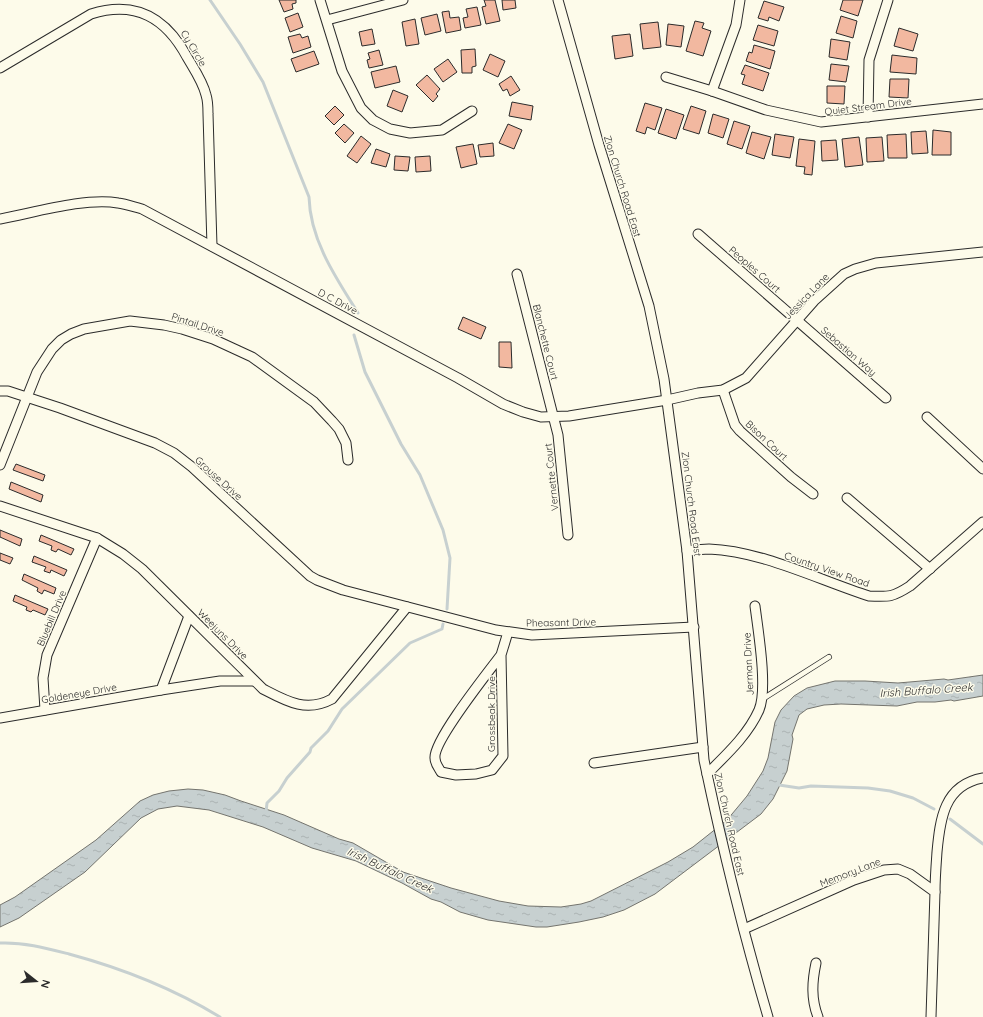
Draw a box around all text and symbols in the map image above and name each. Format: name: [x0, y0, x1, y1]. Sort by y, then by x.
street label: Cy Circle: [178, 28, 210, 69]
street label: Quiet Stream Drive: [824, 95, 913, 118]
street label: Zion Church Road East: [601, 134, 644, 239]
street label: Peoples Court: [726, 243, 784, 296]
street label: Jessica Lane: [781, 270, 832, 322]
street label: D C Drive: [316, 286, 360, 317]
street label: Blanchette Court: [530, 303, 561, 382]
street label: Pintail Drive: [170, 310, 226, 339]
street label: Sebastian Way: [818, 324, 879, 379]
street label: Bison Court: [743, 417, 791, 464]
street label: Vernette Court: [541, 442, 562, 511]
street label: Zion Church Road East: [679, 451, 704, 558]
street label: Grouse Drive: [192, 454, 245, 503]
street label: Country View Road: [783, 549, 871, 590]
street label: Bluebill Drive: [34, 588, 69, 648]
street label: Weejuns Drive: [195, 606, 251, 663]
street label: Pheasant Drive: [526, 615, 597, 630]
street label: Jerman Drive: [740, 632, 757, 696]
street label: Grossbeak Drive: [485, 676, 498, 752]
street label: Goldeneye Drive: [40, 680, 118, 707]
water label: Irish Buffalo Creek: [879, 680, 974, 700]
street label: Zion Church Road East: [711, 771, 748, 878]
water label: Irish Buffalo Creek: [345, 844, 436, 897]
street label: Memory Lane: [818, 855, 883, 890]
north arrow: [16, 961, 56, 1001]
text: N: [38, 978, 53, 990]

